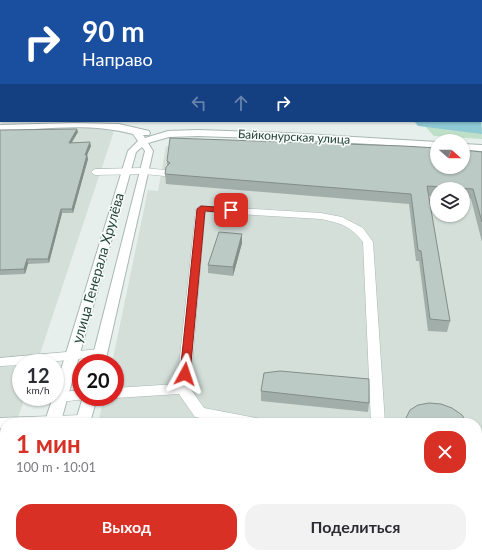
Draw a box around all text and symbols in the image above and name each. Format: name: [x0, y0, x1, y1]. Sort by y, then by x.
text: 90 m: [82, 14, 145, 48]
icon: right: [16, 16, 68, 68]
text: Направо: [82, 48, 153, 70]
icon: left: [188, 92, 210, 114]
icon: ahead: [230, 92, 252, 114]
icon: right: [272, 92, 294, 114]
street label: Байконурская улица: [238, 126, 351, 147]
north arrow: [430, 134, 470, 174]
map controls: [430, 134, 470, 222]
button: layers: [430, 182, 470, 222]
street label: улица Генерала Хрулёва: [68, 191, 127, 345]
pin: [214, 193, 248, 227]
icon: arrive: [220, 199, 242, 221]
position arrow: [164, 353, 206, 395]
speed limit sign: 20: [72, 354, 124, 406]
text: 12: [26, 363, 50, 387]
text: km/h: [26, 384, 50, 396]
text: 1 мин: [16, 429, 81, 458]
button: close: [424, 431, 466, 473]
text: 100 m · 10:01: [16, 459, 96, 475]
button: Выход: [16, 504, 237, 550]
button: Поделиться: [245, 504, 466, 550]

